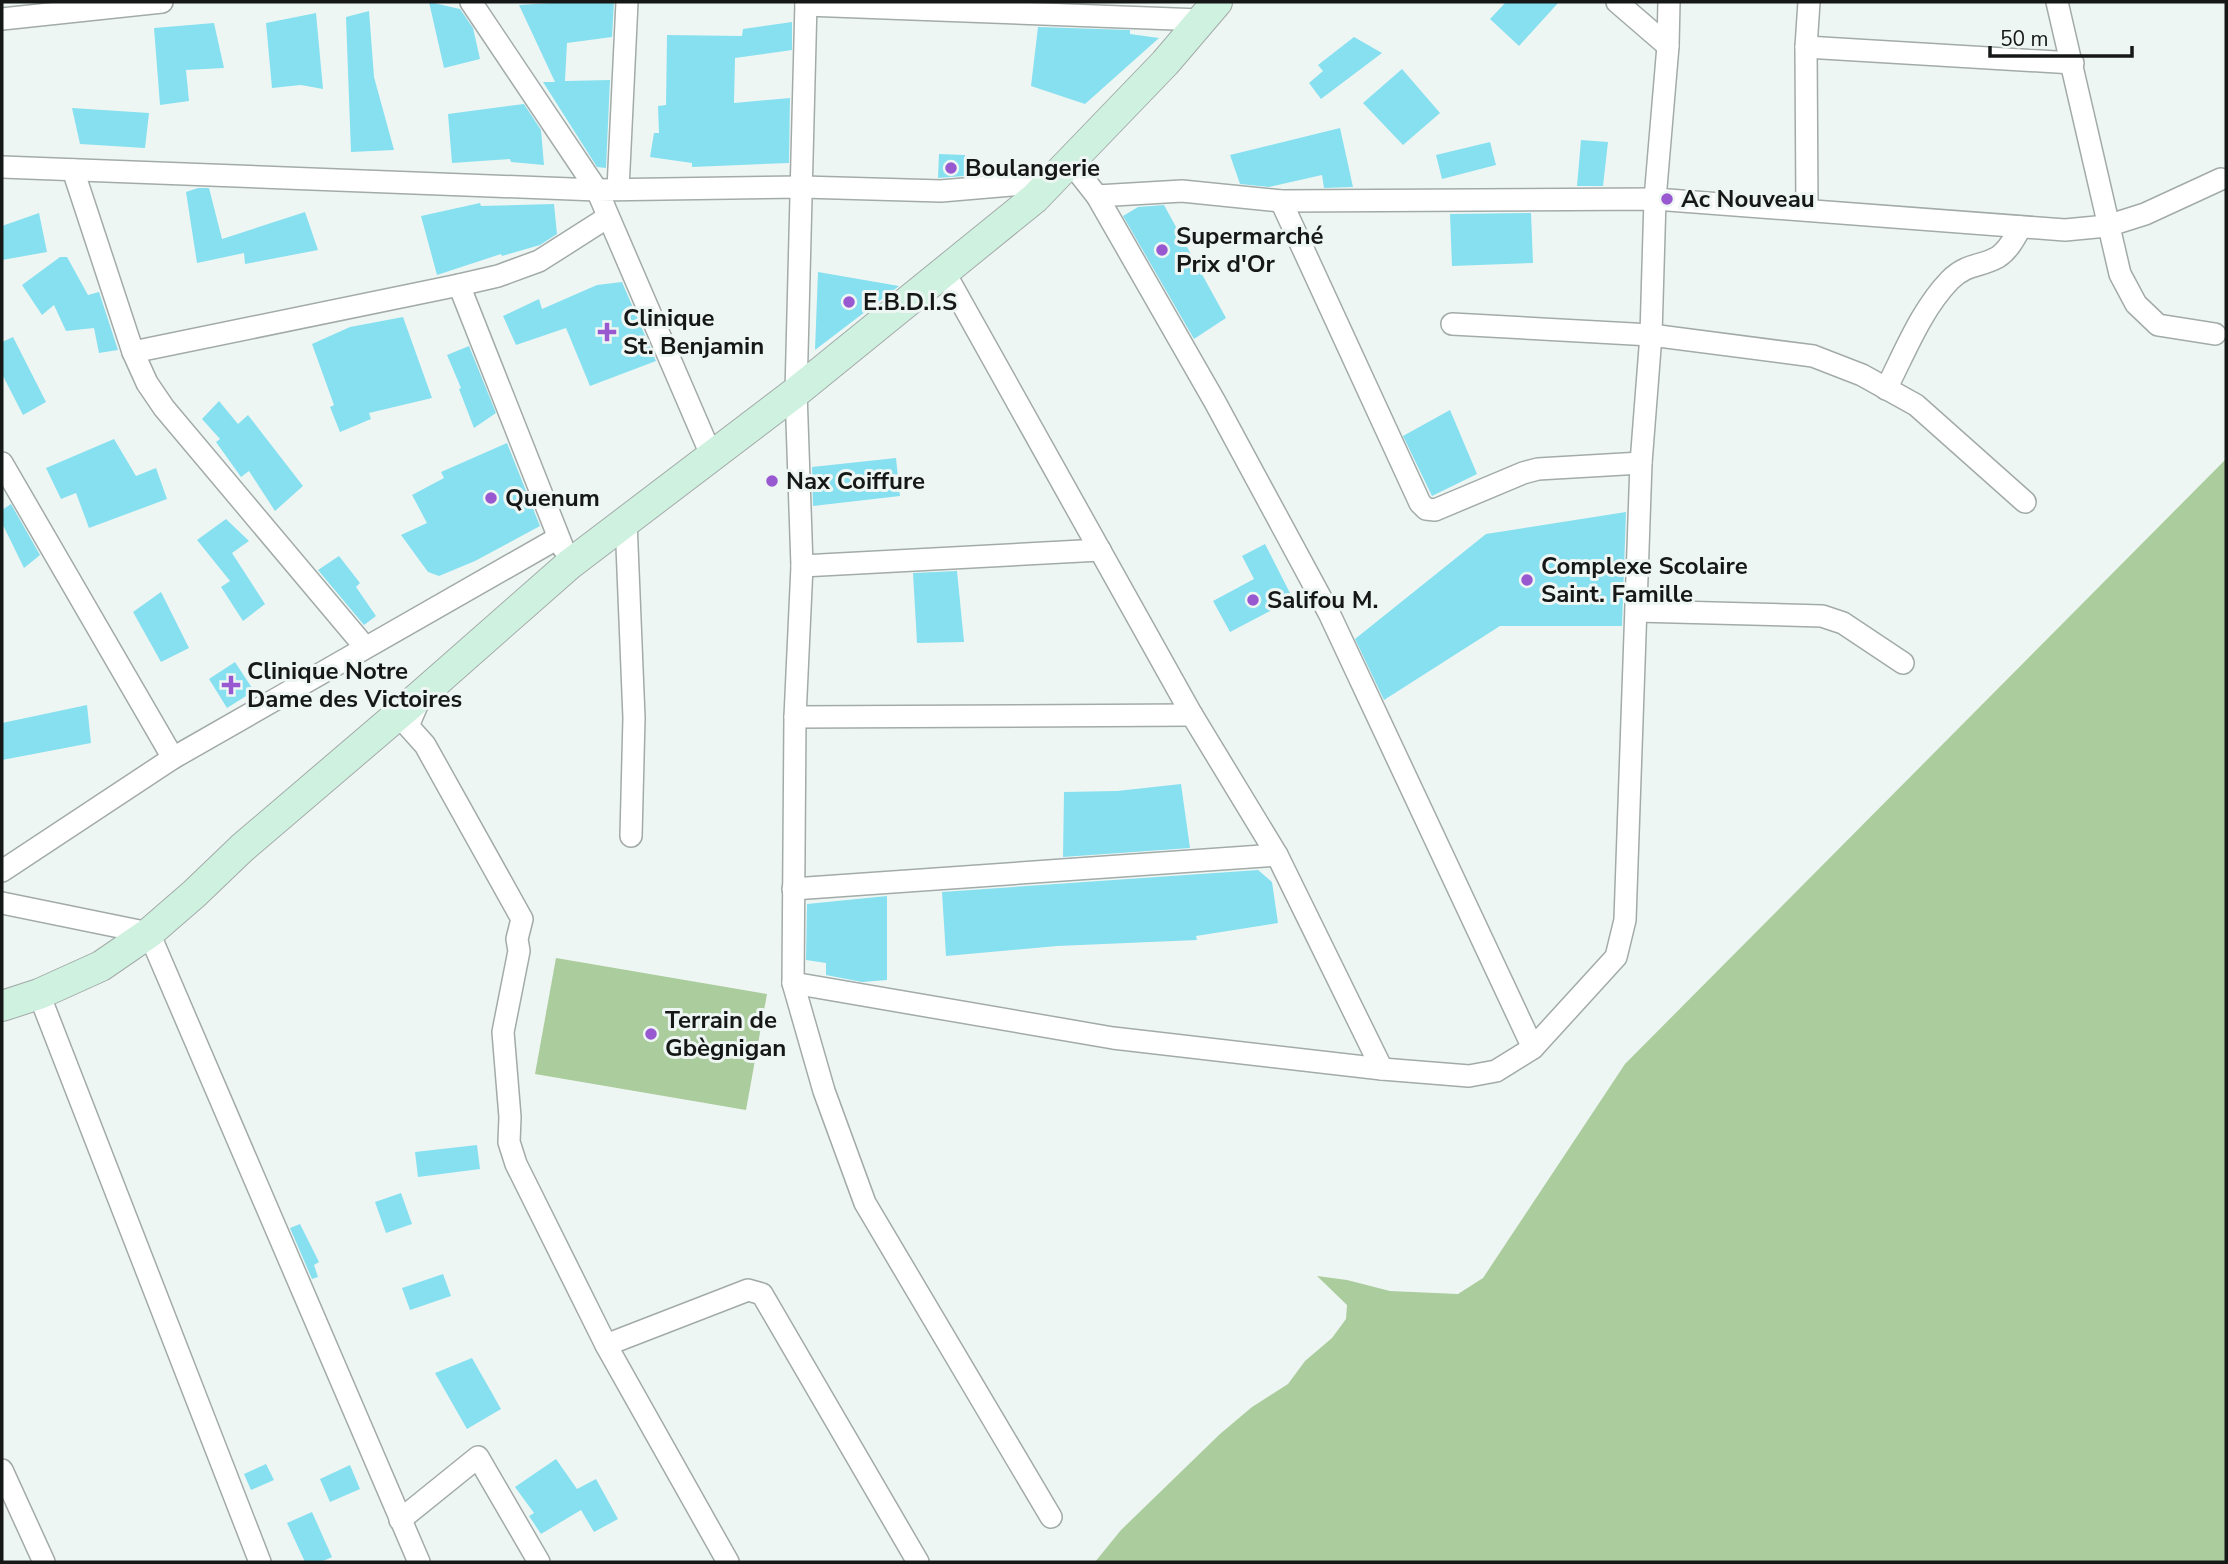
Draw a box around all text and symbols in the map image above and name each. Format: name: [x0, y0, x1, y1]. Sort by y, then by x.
scale bar: [1990, 14, 2132, 58]
text: 50 m: [2000, 25, 2049, 53]
place label: Boulangerie: [965, 152, 1100, 184]
marker: Boulangerie: [943, 160, 959, 176]
place label: Ac Nouveau: [1681, 183, 1815, 215]
marker: Ac Nouveau: [1659, 191, 1675, 207]
place label: Supermarché Prix d'Or: [1176, 220, 1324, 280]
marker: Supermarché Prix d'Or: [1154, 242, 1170, 258]
place label: E.B.D.I.S: [863, 286, 957, 318]
marker: E.B.D.I.S: [841, 294, 857, 310]
place label: Clinique St. Benjamin: [623, 302, 764, 362]
marker: Clinique St. Benjamin: [597, 322, 617, 342]
place label: Nax Coiffure: [786, 465, 925, 497]
marker: Nax Coiffure: [764, 473, 780, 489]
place label: Quenum: [505, 482, 600, 514]
marker: Quenum: [483, 490, 499, 506]
place label: Complexe Scolaire Saint. Famille: [1541, 550, 1748, 610]
marker: Complexe Scolaire Saint. Famille: [1519, 572, 1535, 588]
place label: Salifou M.: [1267, 584, 1378, 616]
marker: Salifou M.: [1245, 592, 1261, 608]
place label: Clinique Notre Dame des Victoires: [247, 655, 462, 715]
marker: Clinique Notre Dame des Victoires: [221, 675, 241, 695]
place label: Terrain de Gbègnigan: [665, 1004, 786, 1064]
marker: Terrain de Gbègnigan: [643, 1026, 659, 1042]

